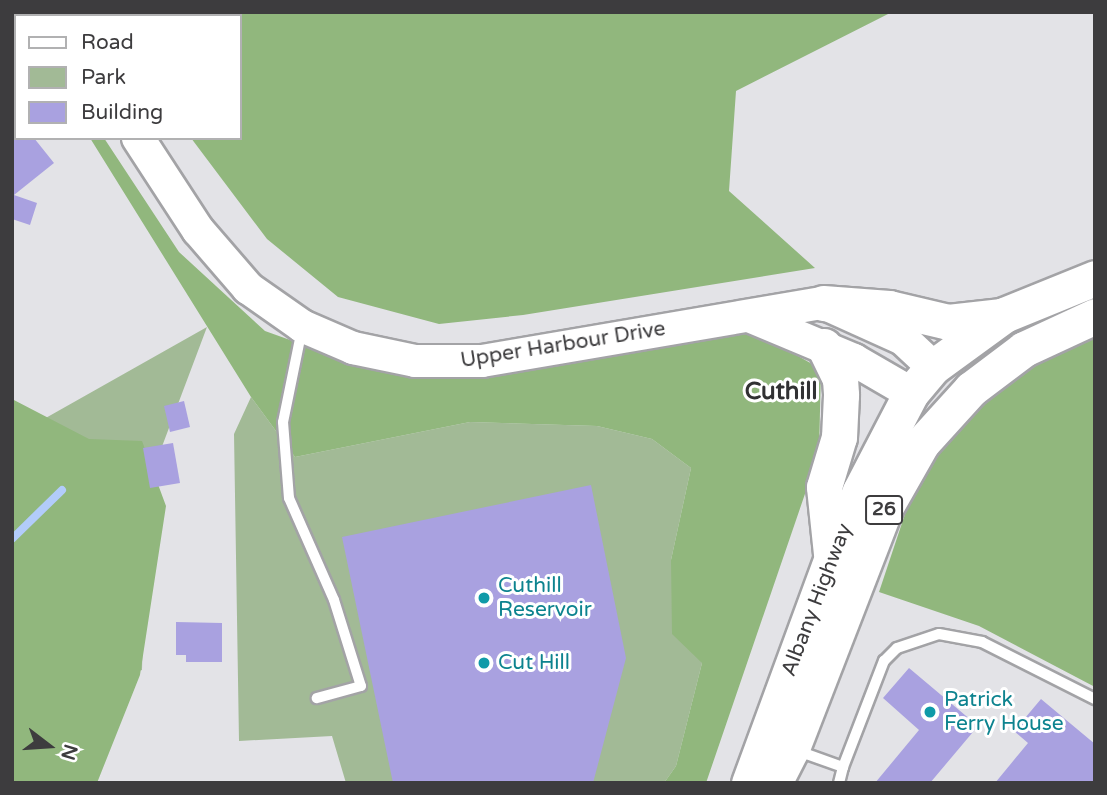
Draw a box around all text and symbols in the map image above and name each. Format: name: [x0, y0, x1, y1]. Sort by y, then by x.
legend: [14, 14, 242, 140]
text: Road: [81, 30, 134, 55]
text: Park: [81, 65, 126, 90]
text: Building: [81, 100, 163, 125]
street label: Upper Harbour Drive: [459, 316, 667, 374]
district label: Cuthill: [745, 378, 817, 406]
road number: 26: [865, 495, 903, 526]
street label: Albany Highway: [776, 520, 858, 680]
place label: Cuthill Reservoir: [498, 573, 592, 623]
marker: Cuthill Reservoir: [476, 590, 492, 606]
place label: Cut Hill: [498, 650, 570, 676]
marker: Cut Hill: [476, 655, 492, 671]
place label: Patrick Ferry House: [944, 687, 1064, 737]
marker: Patrick Ferry House: [922, 704, 938, 720]
north arrow: [14, 711, 84, 781]
text: N: [56, 742, 82, 763]

